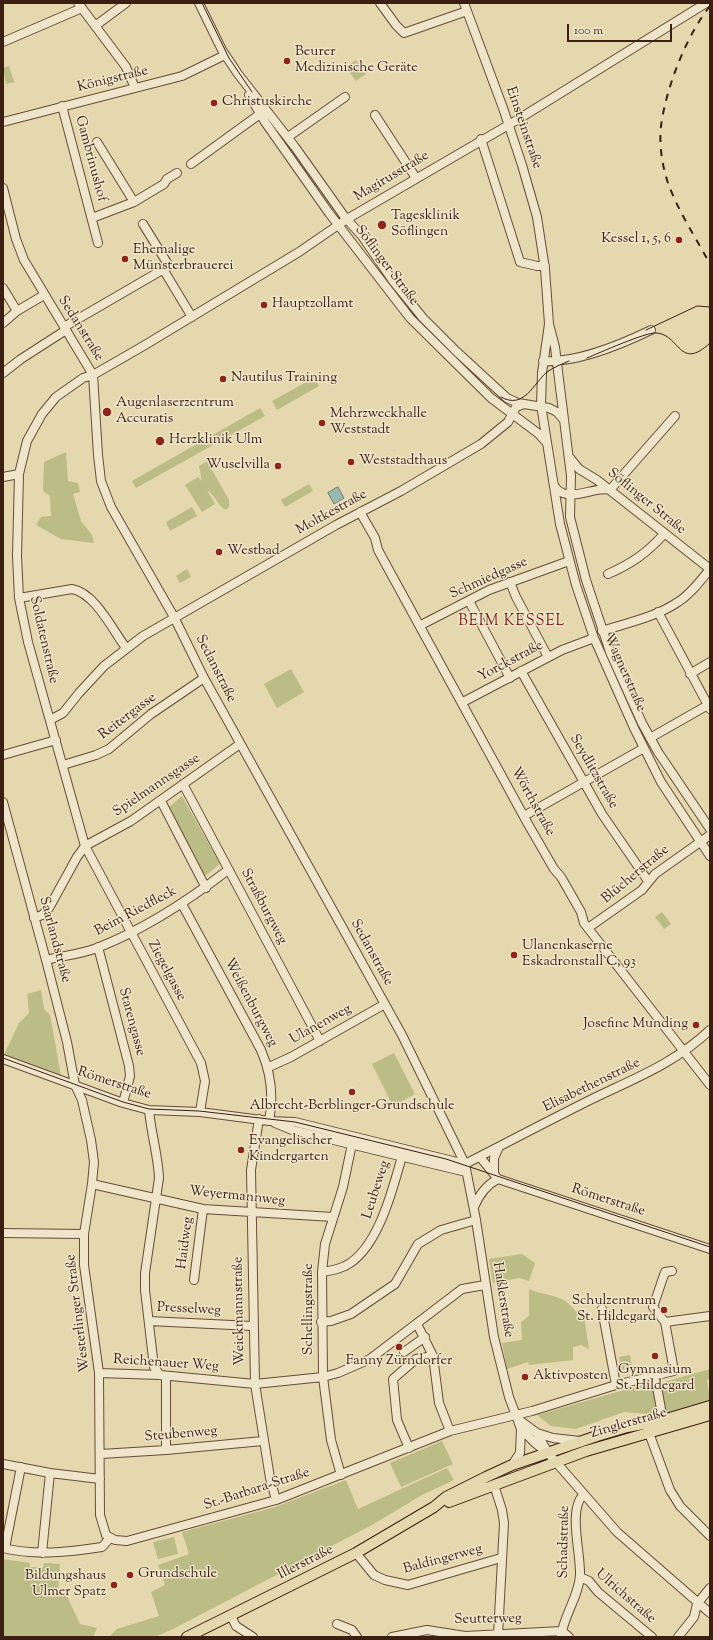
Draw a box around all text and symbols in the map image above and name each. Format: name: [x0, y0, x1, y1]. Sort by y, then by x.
scale bar: [569, 16, 674, 42]
text: 100 m: [574, 22, 603, 40]
place label: Beurer Medizinische Geräte: [295, 45, 418, 78]
marker: Beurer Medizinische Geräte: [282, 56, 292, 66]
street label: Königstraße: [76, 63, 150, 97]
street label: Einsteinstraße: [501, 85, 545, 171]
place label: Christuskirche: [222, 95, 312, 111]
marker: Christuskirche: [209, 98, 219, 108]
street label: Gambrinushof: [70, 114, 110, 204]
street label: Magirusstraße: [351, 148, 433, 206]
place label: Tagesklinik Söflingen: [391, 209, 460, 242]
marker: Tagesklinik Söflingen: [376, 219, 388, 231]
street label: Söflinger Straße: [350, 223, 422, 309]
place label: Kessel 1, 5, 6: [601, 232, 671, 248]
marker: Kessel 1, 5, 6: [674, 235, 684, 245]
place label: Ehemalige Münsterbrauerei: [133, 243, 233, 276]
marker: Ehemalige Münsterbrauerei: [120, 254, 130, 264]
street label: Sedanstraße: [53, 293, 107, 365]
place label: Hauptzollamt: [272, 297, 353, 313]
marker: Hauptzollamt: [259, 300, 269, 310]
place label: Nautilus Training: [231, 371, 337, 387]
marker: Nautilus Training: [218, 374, 228, 384]
place label: Augenlaserzentrum Accuratis: [116, 396, 234, 428]
marker: Augenlaserzentrum Accuratis: [101, 406, 113, 418]
place label: Mehrzweckhalle Weststadt: [330, 407, 427, 440]
marker: Mehrzweckhalle Weststadt: [317, 418, 327, 428]
place label: Herzklinik Ulm: [169, 433, 262, 449]
marker: Herzklinik Ulm: [154, 435, 166, 447]
place label: Weststadthaus: [359, 454, 447, 470]
marker: Weststadthaus: [346, 457, 356, 467]
place label: Wuselvilla: [206, 458, 270, 474]
marker: Wuselvilla: [273, 461, 283, 471]
street label: Söflinger Straße: [603, 465, 689, 539]
street label: Moltkestraße: [294, 487, 370, 539]
place label: Westbad: [227, 544, 280, 560]
marker: Westbad: [214, 547, 224, 557]
street label: Schmiedgasse: [447, 554, 531, 604]
street label: Soldatenstraße: [25, 595, 61, 685]
district label: BEIM KESSEL: [458, 613, 566, 631]
street label: Wagnerstraße: [599, 631, 649, 715]
street label: Sedanstraße: [191, 632, 239, 706]
street label: Yorckstraße: [476, 638, 546, 686]
street label: Reitergasse: [96, 690, 160, 744]
street label: Seydlitzstraße: [565, 732, 621, 812]
street label: Spielmannsgasse: [110, 751, 204, 821]
street label: Wörthstraße: [506, 765, 558, 839]
street label: Blücherstraße: [599, 842, 673, 908]
street label: Straßburgweg: [236, 866, 290, 948]
street label: Beim Riedfleck: [92, 883, 180, 941]
street label: Saarlandstraße: [34, 895, 74, 985]
street label: Sedanstraße: [346, 917, 396, 989]
street label: Ziegelgasse: [143, 938, 189, 1004]
place label: Ulanenkaserne Eskadronstall C, 93: [522, 939, 636, 972]
marker: Ulanenkaserne Eskadronstall C, 93: [509, 950, 519, 960]
street label: Weißenburgweg: [220, 956, 280, 1050]
street label: Starengasse: [114, 986, 148, 1058]
street label: Ulanenweg: [287, 1001, 355, 1049]
place label: Josefine Munding: [583, 1017, 688, 1033]
marker: Josefine Munding: [691, 1020, 701, 1030]
street label: Elisabethenstraße: [541, 1055, 643, 1117]
street label: Römerstraße: [75, 1064, 153, 1104]
marker: Albrecht-Berblinger-Grundschule: [347, 1087, 357, 1097]
place label: Albrecht-Berblinger-Grundschule: [249, 1099, 455, 1115]
place label: Evangelischer Kindergarten: [249, 1134, 332, 1166]
marker: Evangelischer Kindergarten: [236, 1145, 246, 1155]
street label: Leubeweg: [360, 1159, 394, 1221]
street label: Römerstraße: [569, 1181, 647, 1221]
street label: Weyermannweg: [188, 1184, 286, 1210]
street label: Haidweg: [174, 1216, 198, 1270]
street label: Westerlinger Straße: [63, 1253, 95, 1373]
street label: Weickmannstraße: [231, 1256, 249, 1366]
street label: Haßlerstraße: [488, 1261, 516, 1339]
street label: Schellingstraße: [302, 1263, 318, 1355]
place label: Schulzentrum St. Hildegard: [572, 1294, 656, 1326]
street label: Presselweg: [157, 1300, 221, 1320]
marker: Schulzentrum St. Hildegard: [659, 1305, 669, 1315]
marker: Fanny Zürndorfer: [394, 1342, 404, 1352]
marker: Gymnasium St. Hildegard: [650, 1351, 660, 1361]
street label: Reichenauer Weg: [113, 1352, 219, 1376]
place label: Fanny Zürndorfer: [346, 1354, 452, 1370]
place label: Gymnasium St. Hildegard: [615, 1363, 695, 1396]
place label: Aktivposten: [533, 1369, 608, 1385]
marker: Aktivposten: [520, 1372, 530, 1382]
street label: Zinglerstraße: [589, 1405, 669, 1443]
street label: Steubenweg: [144, 1423, 218, 1447]
street label: St.-Barbara-Straße: [202, 1465, 312, 1515]
street label: Schadstraße: [556, 1505, 574, 1579]
street label: Baldingerweg: [402, 1541, 484, 1579]
street label: Illerstraße: [275, 1542, 337, 1584]
street label: Ulrichstraße: [591, 1566, 659, 1628]
place label: Grundschule: [138, 1567, 217, 1583]
place label: Bildungshaus Ulmer Spatz: [25, 1569, 106, 1602]
marker: Grundschule: [125, 1570, 135, 1580]
marker: Bildungshaus Ulmer Spatz: [109, 1580, 119, 1590]
street label: Seutterweg: [454, 1611, 522, 1629]

